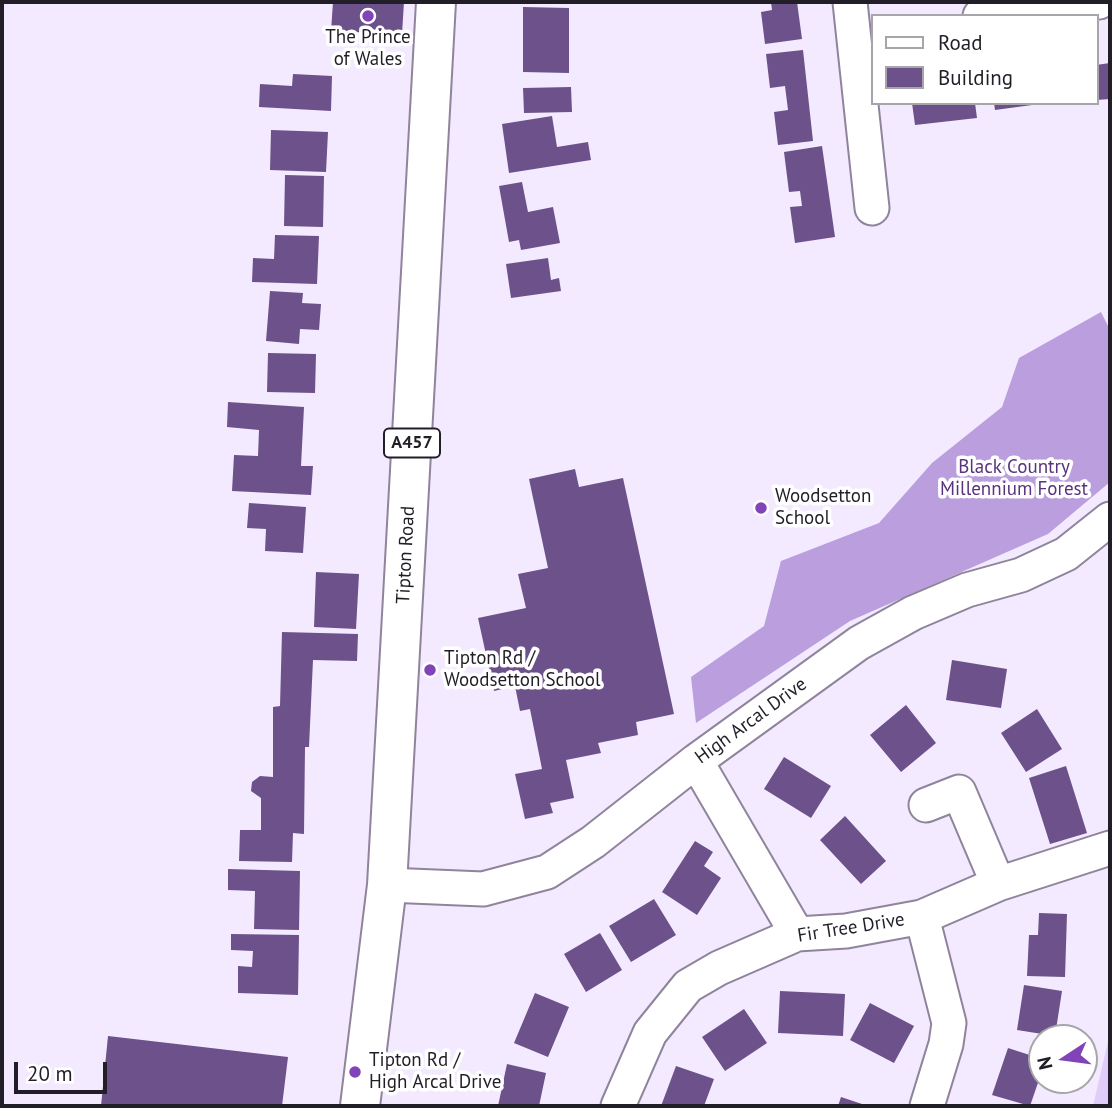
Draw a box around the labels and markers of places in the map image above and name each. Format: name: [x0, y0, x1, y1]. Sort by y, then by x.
marker: The Prince of Wales: [360, 8, 376, 24]
place label: The Prince of Wales: [325, 27, 411, 71]
place label: Woodsetton School: [775, 486, 871, 530]
marker: Woodsetton School: [753, 500, 769, 516]
place label: Tipton Rd / Woodsetton School: [444, 648, 600, 692]
marker: Tipton Rd / Woodsetton School: [422, 662, 438, 678]
place label: Tipton Rd / High Arcal Drive: [369, 1050, 501, 1094]
marker: Tipton Rd / High Arcal Drive: [347, 1064, 363, 1080]

